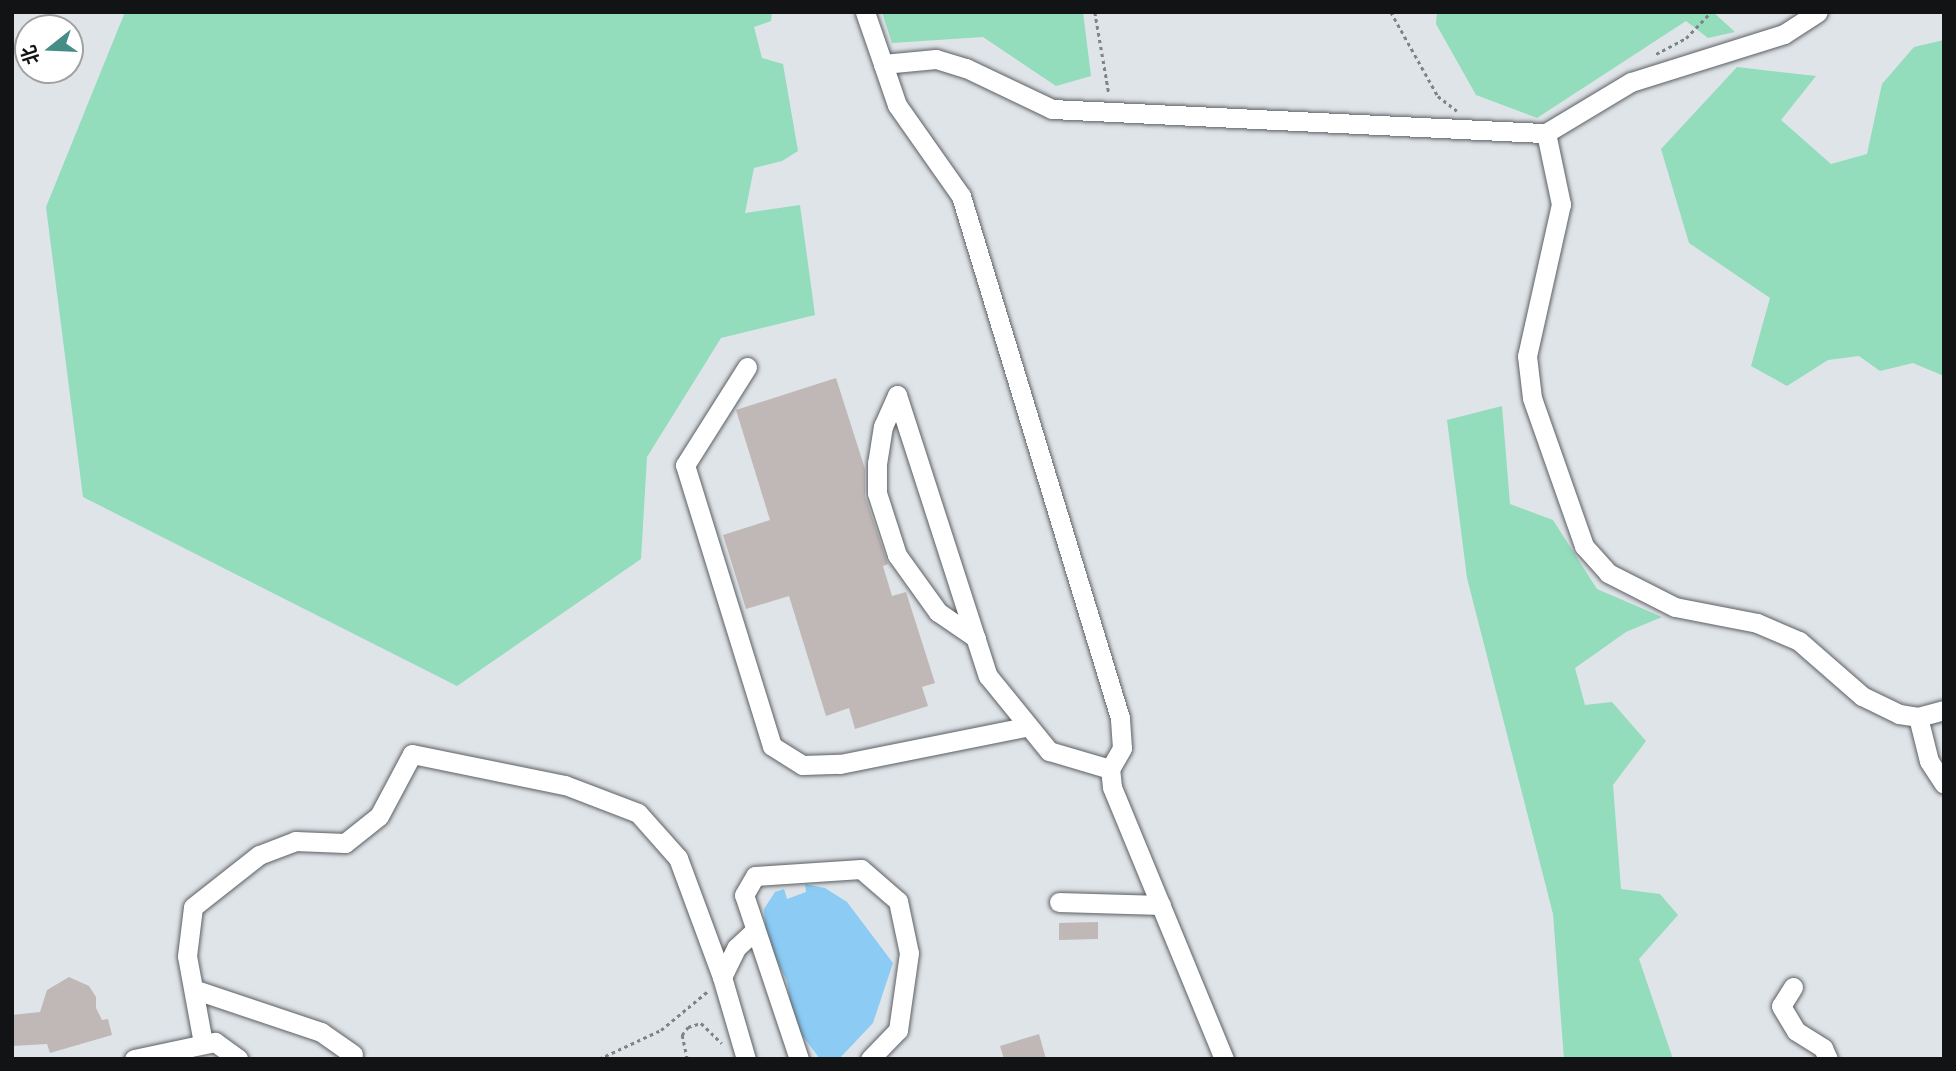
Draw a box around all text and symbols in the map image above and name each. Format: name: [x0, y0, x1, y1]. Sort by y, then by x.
north arrow: [14, 14, 84, 84]
text: 北: [17, 42, 44, 68]

